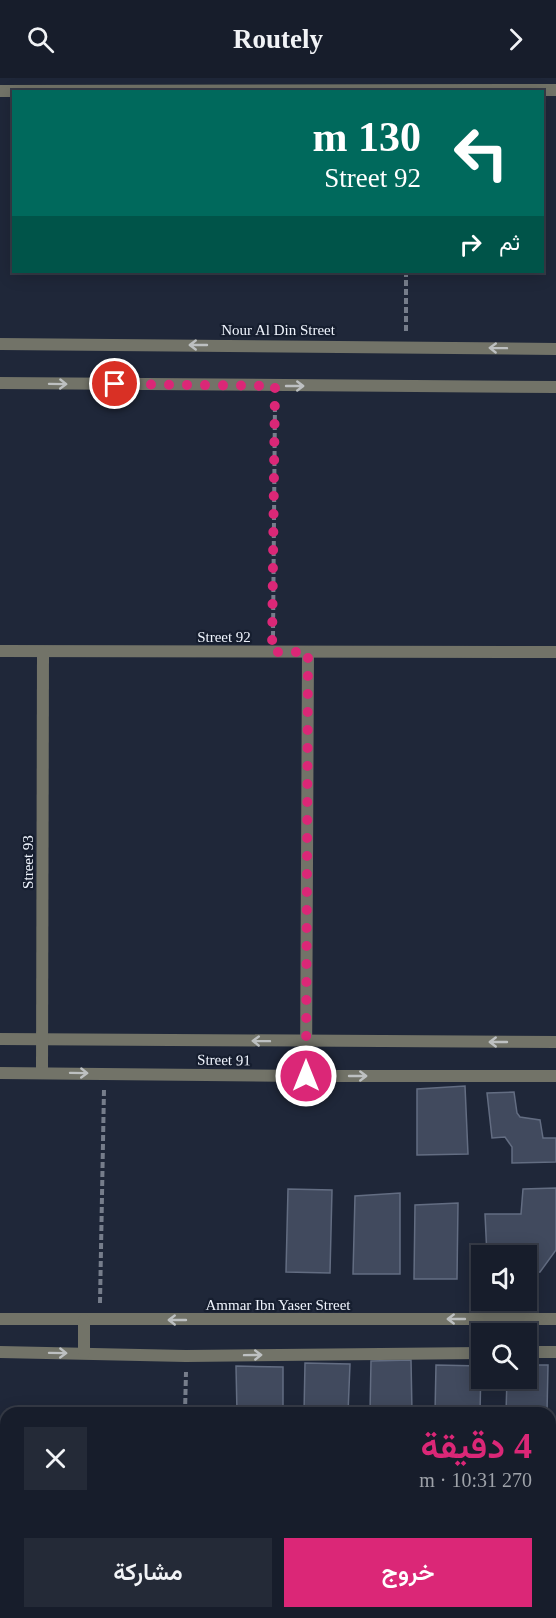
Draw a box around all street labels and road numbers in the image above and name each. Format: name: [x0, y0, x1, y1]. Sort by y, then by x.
street label: Nour Al Din Street: [221, 322, 336, 338]
street label: Street 92: [197, 629, 251, 645]
street label: Street 93: [20, 835, 36, 889]
street label: Street 91: [197, 1052, 251, 1068]
street label: Ammar Ibn Yaser Street: [206, 1297, 351, 1313]

